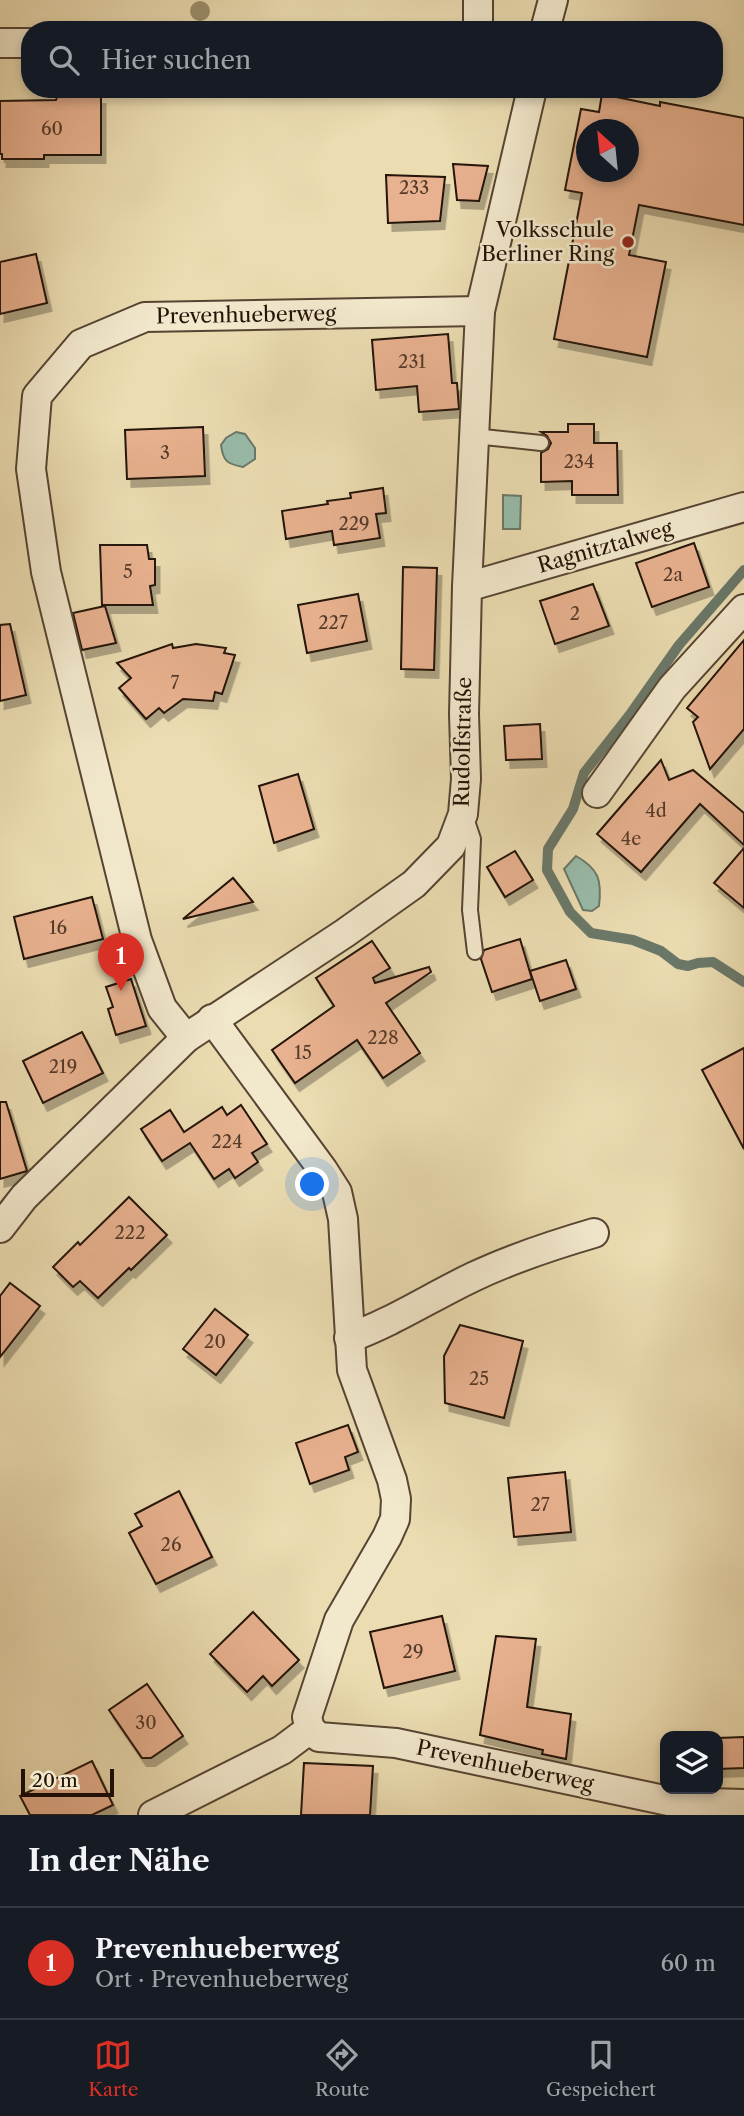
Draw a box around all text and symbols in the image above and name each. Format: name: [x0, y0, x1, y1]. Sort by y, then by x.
search box: [21, 21, 723, 98]
icon: search: [45, 41, 83, 79]
text: Hier suchen: [101, 44, 251, 76]
house number: 60: [41, 118, 63, 140]
north arrow: [576, 119, 639, 182]
house number: 233: [399, 177, 429, 199]
place label: Volksschule Berliner Ring: [481, 217, 615, 266]
marker: Volksschule Berliner Ring: [620, 234, 636, 250]
street label: Prevenhueberweg: [156, 300, 337, 329]
house number: 231: [398, 351, 426, 373]
house number: 3: [160, 442, 170, 464]
house number: 234: [564, 451, 594, 473]
house number: 229: [338, 513, 370, 535]
street label: Ragnitztalweg: [534, 515, 676, 578]
house number: 5: [123, 561, 133, 583]
house number: 2a: [663, 564, 683, 586]
house number: 2: [570, 603, 580, 625]
house number: 227: [318, 612, 348, 634]
house number: 7: [171, 672, 180, 694]
street label: Rudolfstraße: [449, 677, 476, 807]
house number: 4d: [645, 800, 667, 822]
house number: 4e: [621, 828, 641, 850]
house number: 16: [49, 917, 67, 939]
pin: 1: [98, 933, 144, 991]
house number: 228: [367, 1027, 399, 1049]
house number: 15: [294, 1042, 312, 1064]
house number: 219: [49, 1056, 77, 1078]
house number: 224: [211, 1131, 243, 1153]
your location: [295, 1167, 329, 1201]
house number: 222: [114, 1222, 146, 1244]
house number: 20: [204, 1331, 226, 1353]
house number: 25: [469, 1368, 489, 1390]
house number: 27: [530, 1494, 550, 1516]
house number: 26: [161, 1534, 181, 1556]
house number: 29: [403, 1641, 423, 1663]
house number: 30: [135, 1712, 157, 1734]
map controls: [660, 1731, 723, 1794]
button: layers: [660, 1731, 723, 1794]
street label: Prevenhueberweg: [414, 1735, 597, 1797]
scale bar: [21, 1766, 114, 1798]
text: 20 m: [32, 1769, 78, 1792]
text: In der Nähe: [28, 1842, 210, 1879]
text: Prevenhueberweg: [95, 1933, 339, 1965]
text: 1: [46, 1949, 56, 1977]
text: 60 m: [660, 1949, 716, 1977]
text: Ort · Prevenhueberweg: [95, 1965, 348, 1993]
tab: Karte: [88, 2036, 138, 2101]
tab: Route: [315, 2036, 370, 2101]
tab: Gespeichert: [546, 2036, 656, 2101]

